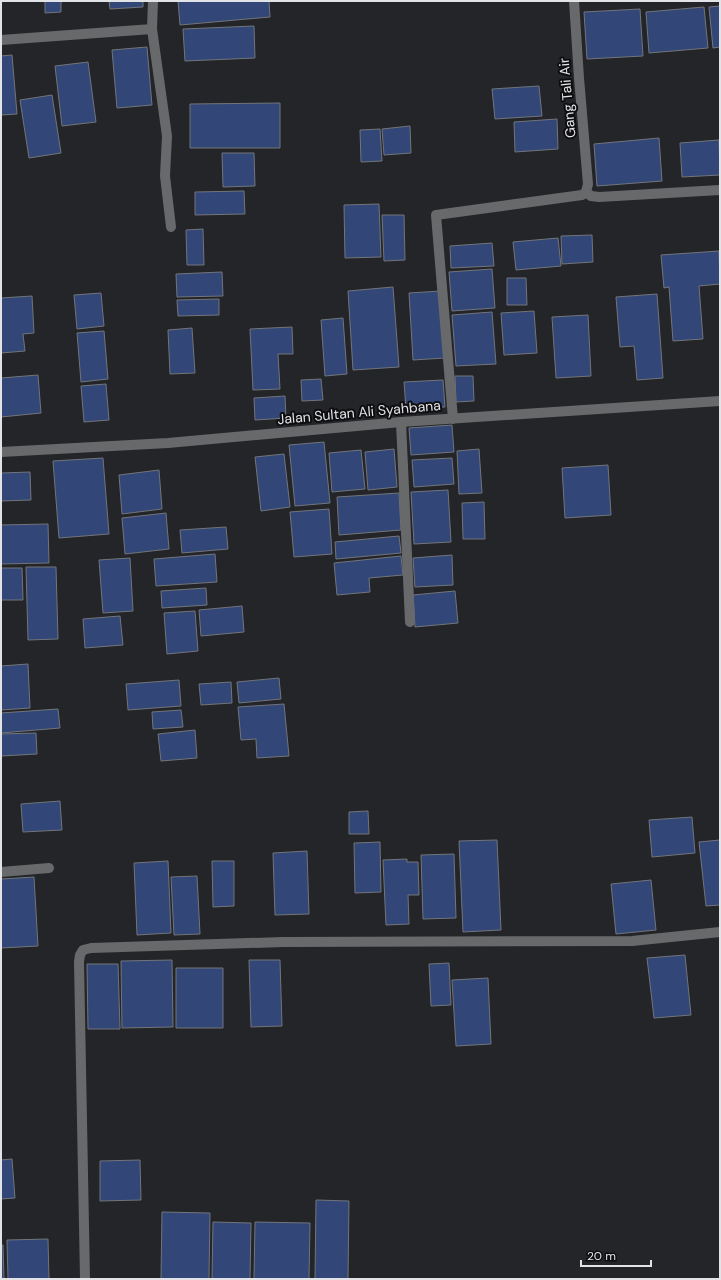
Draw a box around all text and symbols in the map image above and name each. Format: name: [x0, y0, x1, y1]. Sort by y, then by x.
street label: Gang Tali Air: [555, 57, 579, 139]
street label: Jalan Sultan Ali Syahbana: [277, 396, 441, 428]
scale bar: [581, 1242, 651, 1268]
text: 20 m: [587, 1248, 616, 1264]

